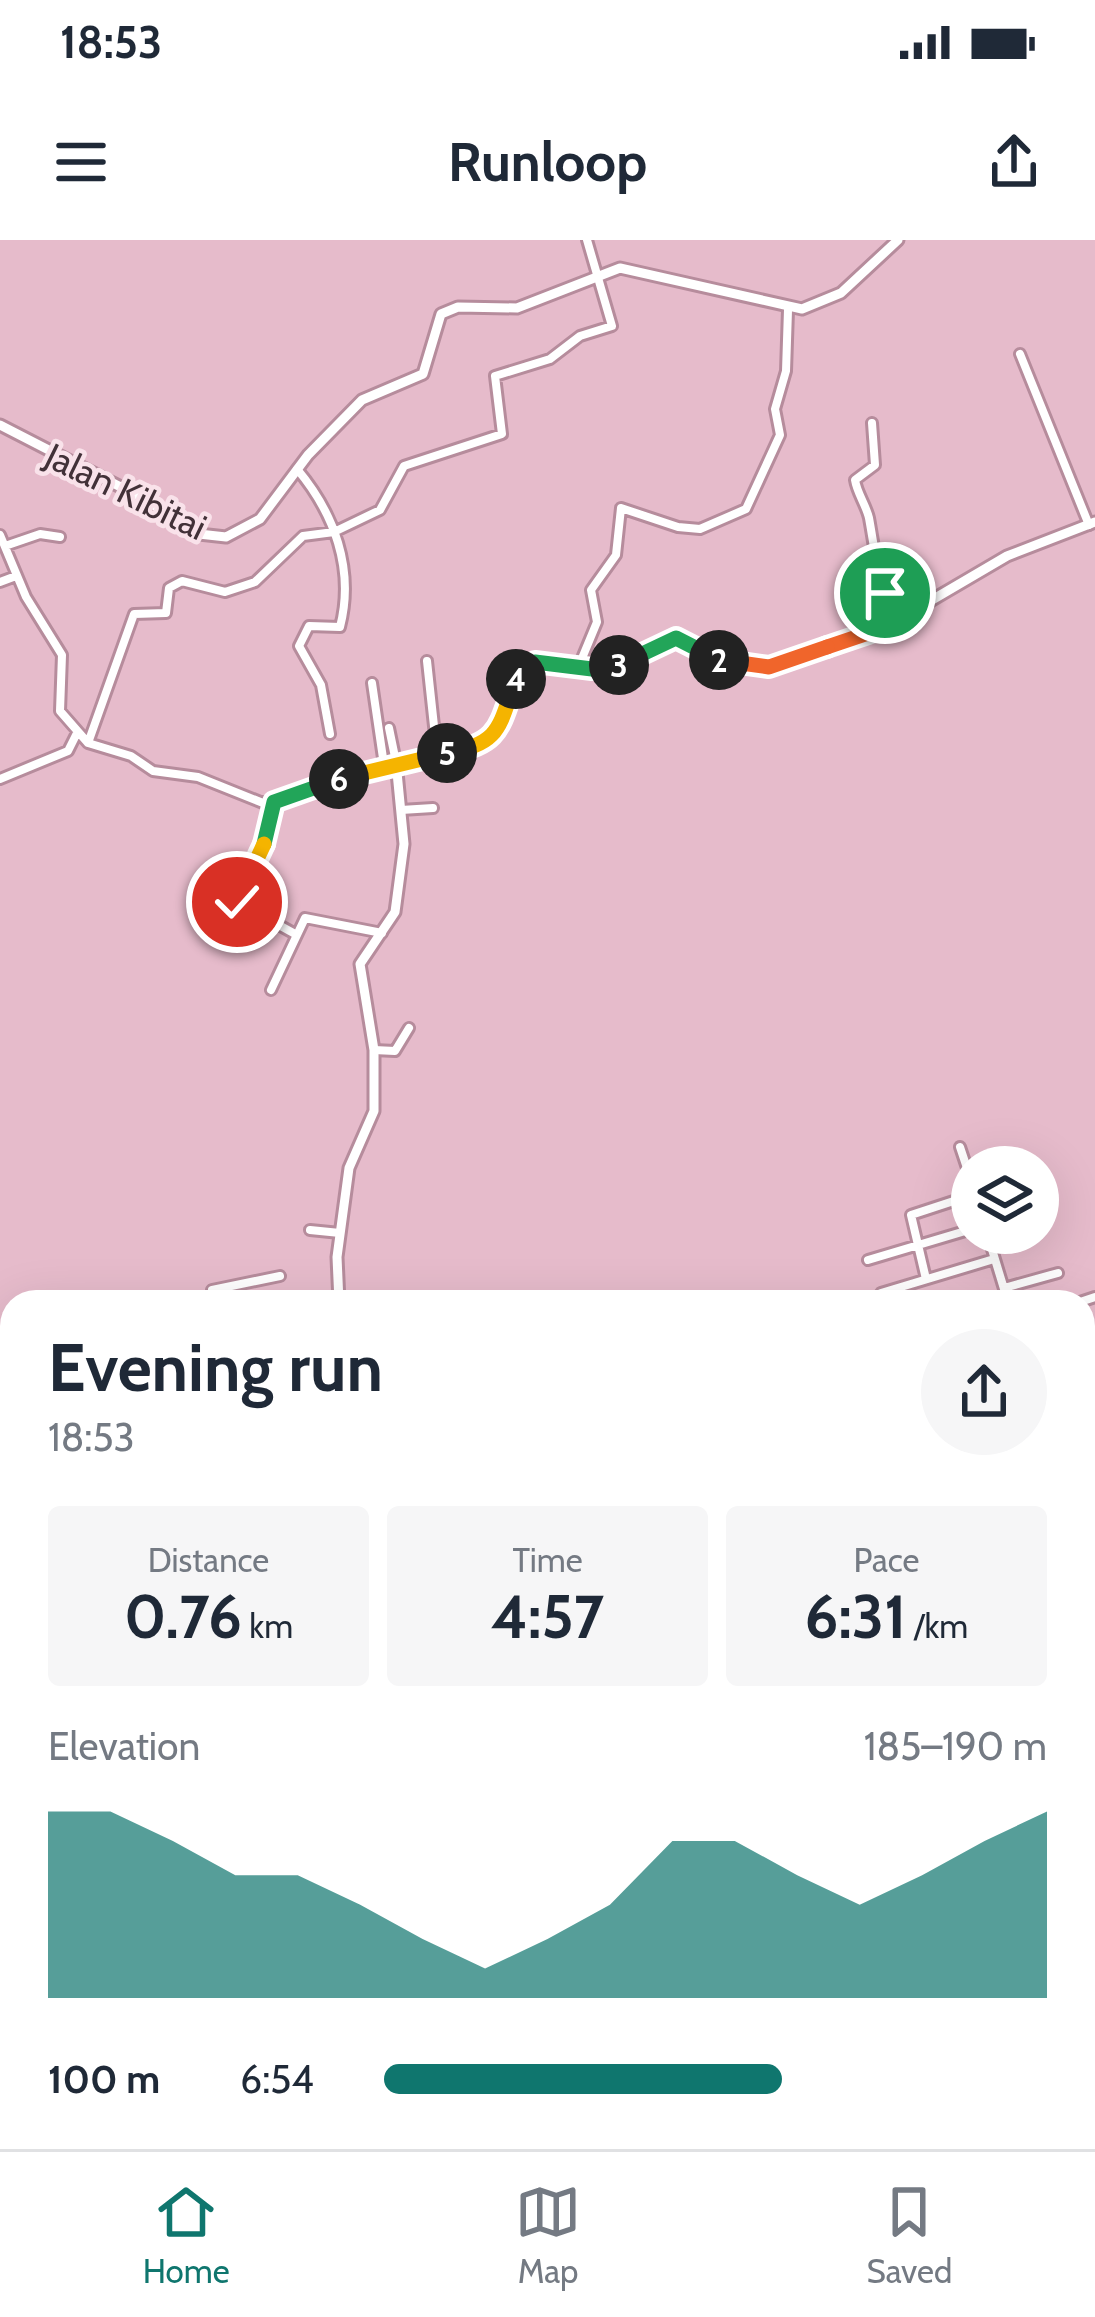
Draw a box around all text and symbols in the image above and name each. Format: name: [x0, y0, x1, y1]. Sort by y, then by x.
text: 18:53: [60, 15, 162, 69]
icon: menu: [48, 129, 114, 195]
text: Runloop: [448, 129, 647, 195]
icon: share: [981, 129, 1047, 195]
street label: Jalan Kibitai: [37, 433, 214, 549]
pin: [834, 542, 936, 644]
icon: arrive: [852, 560, 918, 626]
pin: 2: [689, 630, 749, 690]
pin: 3: [589, 635, 649, 695]
text: 2: [710, 640, 728, 680]
text: 3: [610, 645, 628, 685]
pin: 4: [486, 649, 546, 709]
text: 4: [506, 659, 526, 699]
pin: 5: [417, 723, 477, 783]
text: 5: [438, 733, 456, 773]
pin: 6: [309, 749, 369, 809]
text: 6: [330, 759, 348, 799]
pin: [186, 851, 288, 953]
icon: check: [204, 869, 270, 935]
map controls: [951, 1146, 1059, 1254]
button: layers: [951, 1146, 1059, 1254]
text: Evening run: [48, 1327, 383, 1408]
button: share: [921, 1329, 1047, 1455]
text: 18:53: [48, 1413, 135, 1461]
text: Distance: [148, 1540, 269, 1580]
text: Time: [512, 1540, 583, 1580]
text: Pace: [854, 1540, 919, 1580]
text: 0.76: [124, 1580, 242, 1653]
text: 4:57: [491, 1580, 604, 1653]
text: 6:31: [805, 1580, 906, 1653]
text: km: [242, 1606, 293, 1646]
text: /km: [906, 1606, 968, 1646]
text: Elevation: [48, 1722, 200, 1770]
text: 185–190 m: [864, 1722, 1047, 1770]
text: 100 m: [48, 2055, 160, 2103]
text: 6:54: [240, 2055, 314, 2103]
tab: Home: [143, 2179, 230, 2291]
tab: Map: [515, 2179, 581, 2291]
tab: Saved: [867, 2179, 952, 2291]

